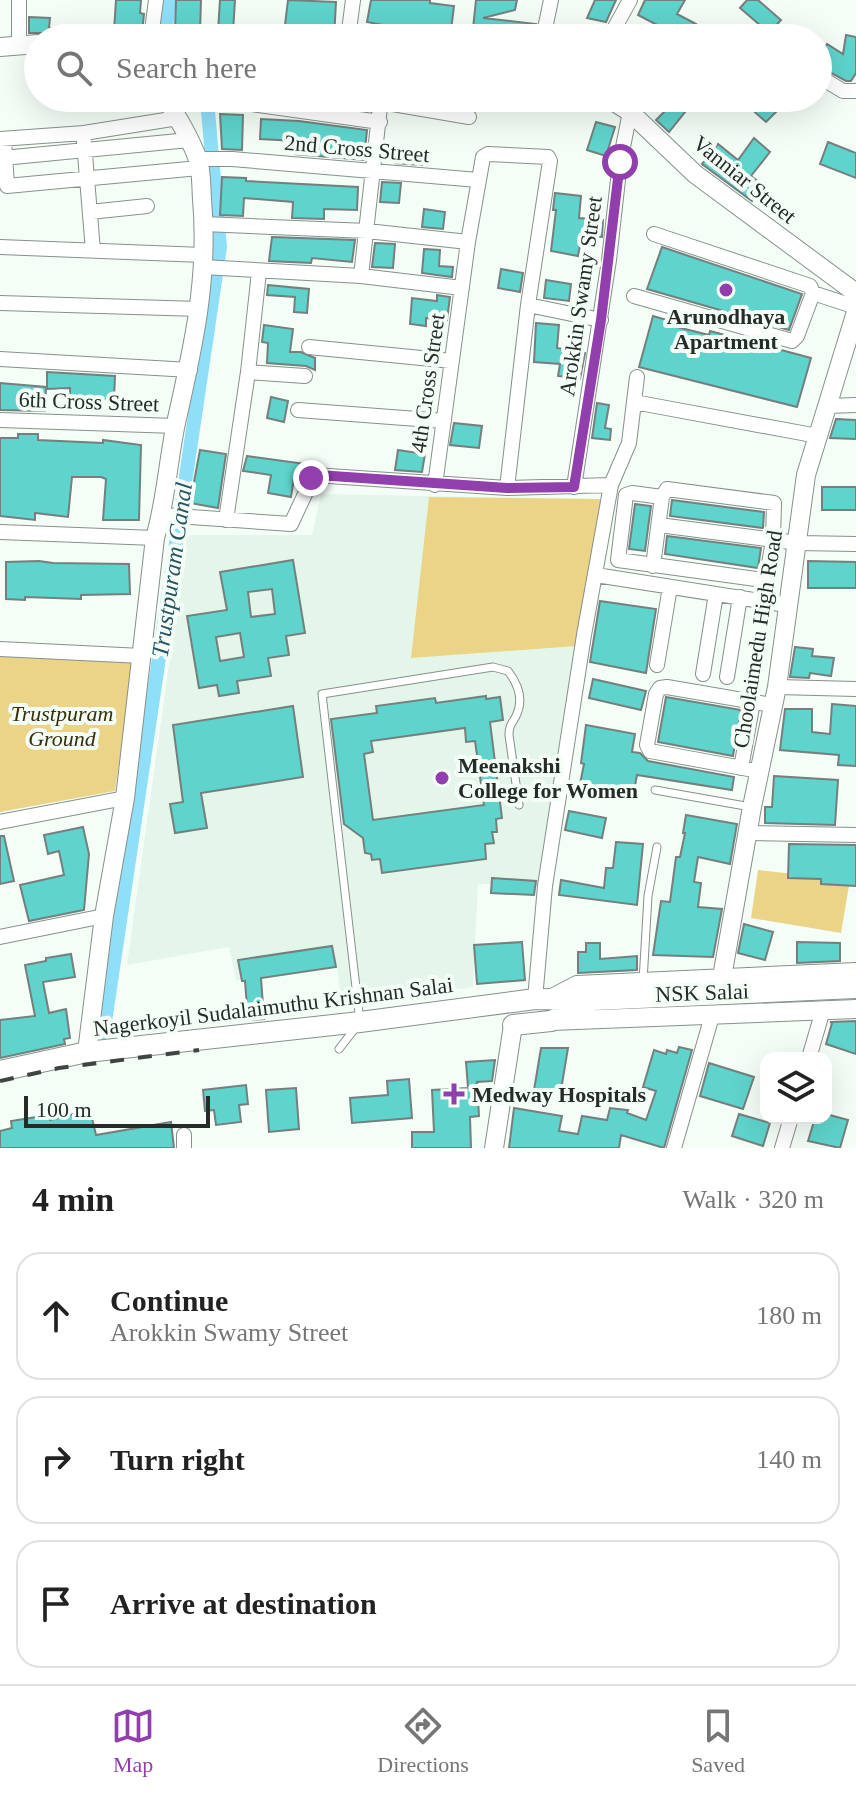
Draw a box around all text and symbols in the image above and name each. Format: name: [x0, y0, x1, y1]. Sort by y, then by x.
search box: [24, 24, 832, 112]
icon: search: [52, 46, 96, 90]
text: Search here: [116, 51, 257, 84]
street label: 2nd Cross Street: [283, 130, 430, 167]
street label: Vanniar Street: [688, 130, 801, 229]
route start: [602, 144, 638, 180]
street label: Arokkin Swamy Street: [554, 194, 607, 398]
marker: Arunodhaya Apartment: [717, 281, 735, 299]
place label: Arunodhaya Apartment: [667, 304, 785, 354]
street label: 4th Cross Street: [405, 312, 450, 454]
street label: 6th Cross Street: [18, 387, 160, 416]
route end: [293, 460, 329, 496]
water label: Trustpuram Canal: [147, 480, 197, 659]
street label: Choolaimedu High Road: [728, 528, 787, 750]
park label: Trustpuram Ground: [11, 701, 113, 751]
place label: Meenakshi College for Women: [458, 753, 638, 803]
marker: Meenakshi College for Women: [433, 769, 451, 787]
street label: Nagerkoyil Sudalaimuthu Krishnan Salai: [92, 972, 454, 1041]
street label: NSK Salai: [655, 978, 749, 1007]
map controls: [760, 1052, 832, 1124]
button: layers: [760, 1052, 832, 1124]
place label: Medway Hospitals: [472, 1082, 647, 1107]
marker: Medway Hospitals: [443, 1083, 465, 1105]
scale bar: [24, 1092, 210, 1128]
text: 100 m: [36, 1097, 92, 1122]
text: 4 min: [32, 1181, 114, 1218]
text: Walk · 320 m: [682, 1185, 824, 1214]
text: Continue: [110, 1284, 228, 1317]
icon: ahead: [34, 1294, 78, 1338]
text: 180 m: [756, 1301, 822, 1330]
text: Arokkin Swamy Street: [110, 1318, 348, 1347]
icon: right: [34, 1438, 78, 1482]
text: Turn right: [110, 1443, 245, 1476]
text: 140 m: [756, 1445, 822, 1474]
icon: arrive: [34, 1582, 78, 1626]
text: Arrive at destination: [110, 1587, 377, 1620]
tab: Map: [111, 1704, 155, 1778]
tab: Directions: [377, 1704, 469, 1778]
tab: Saved: [691, 1704, 745, 1778]

